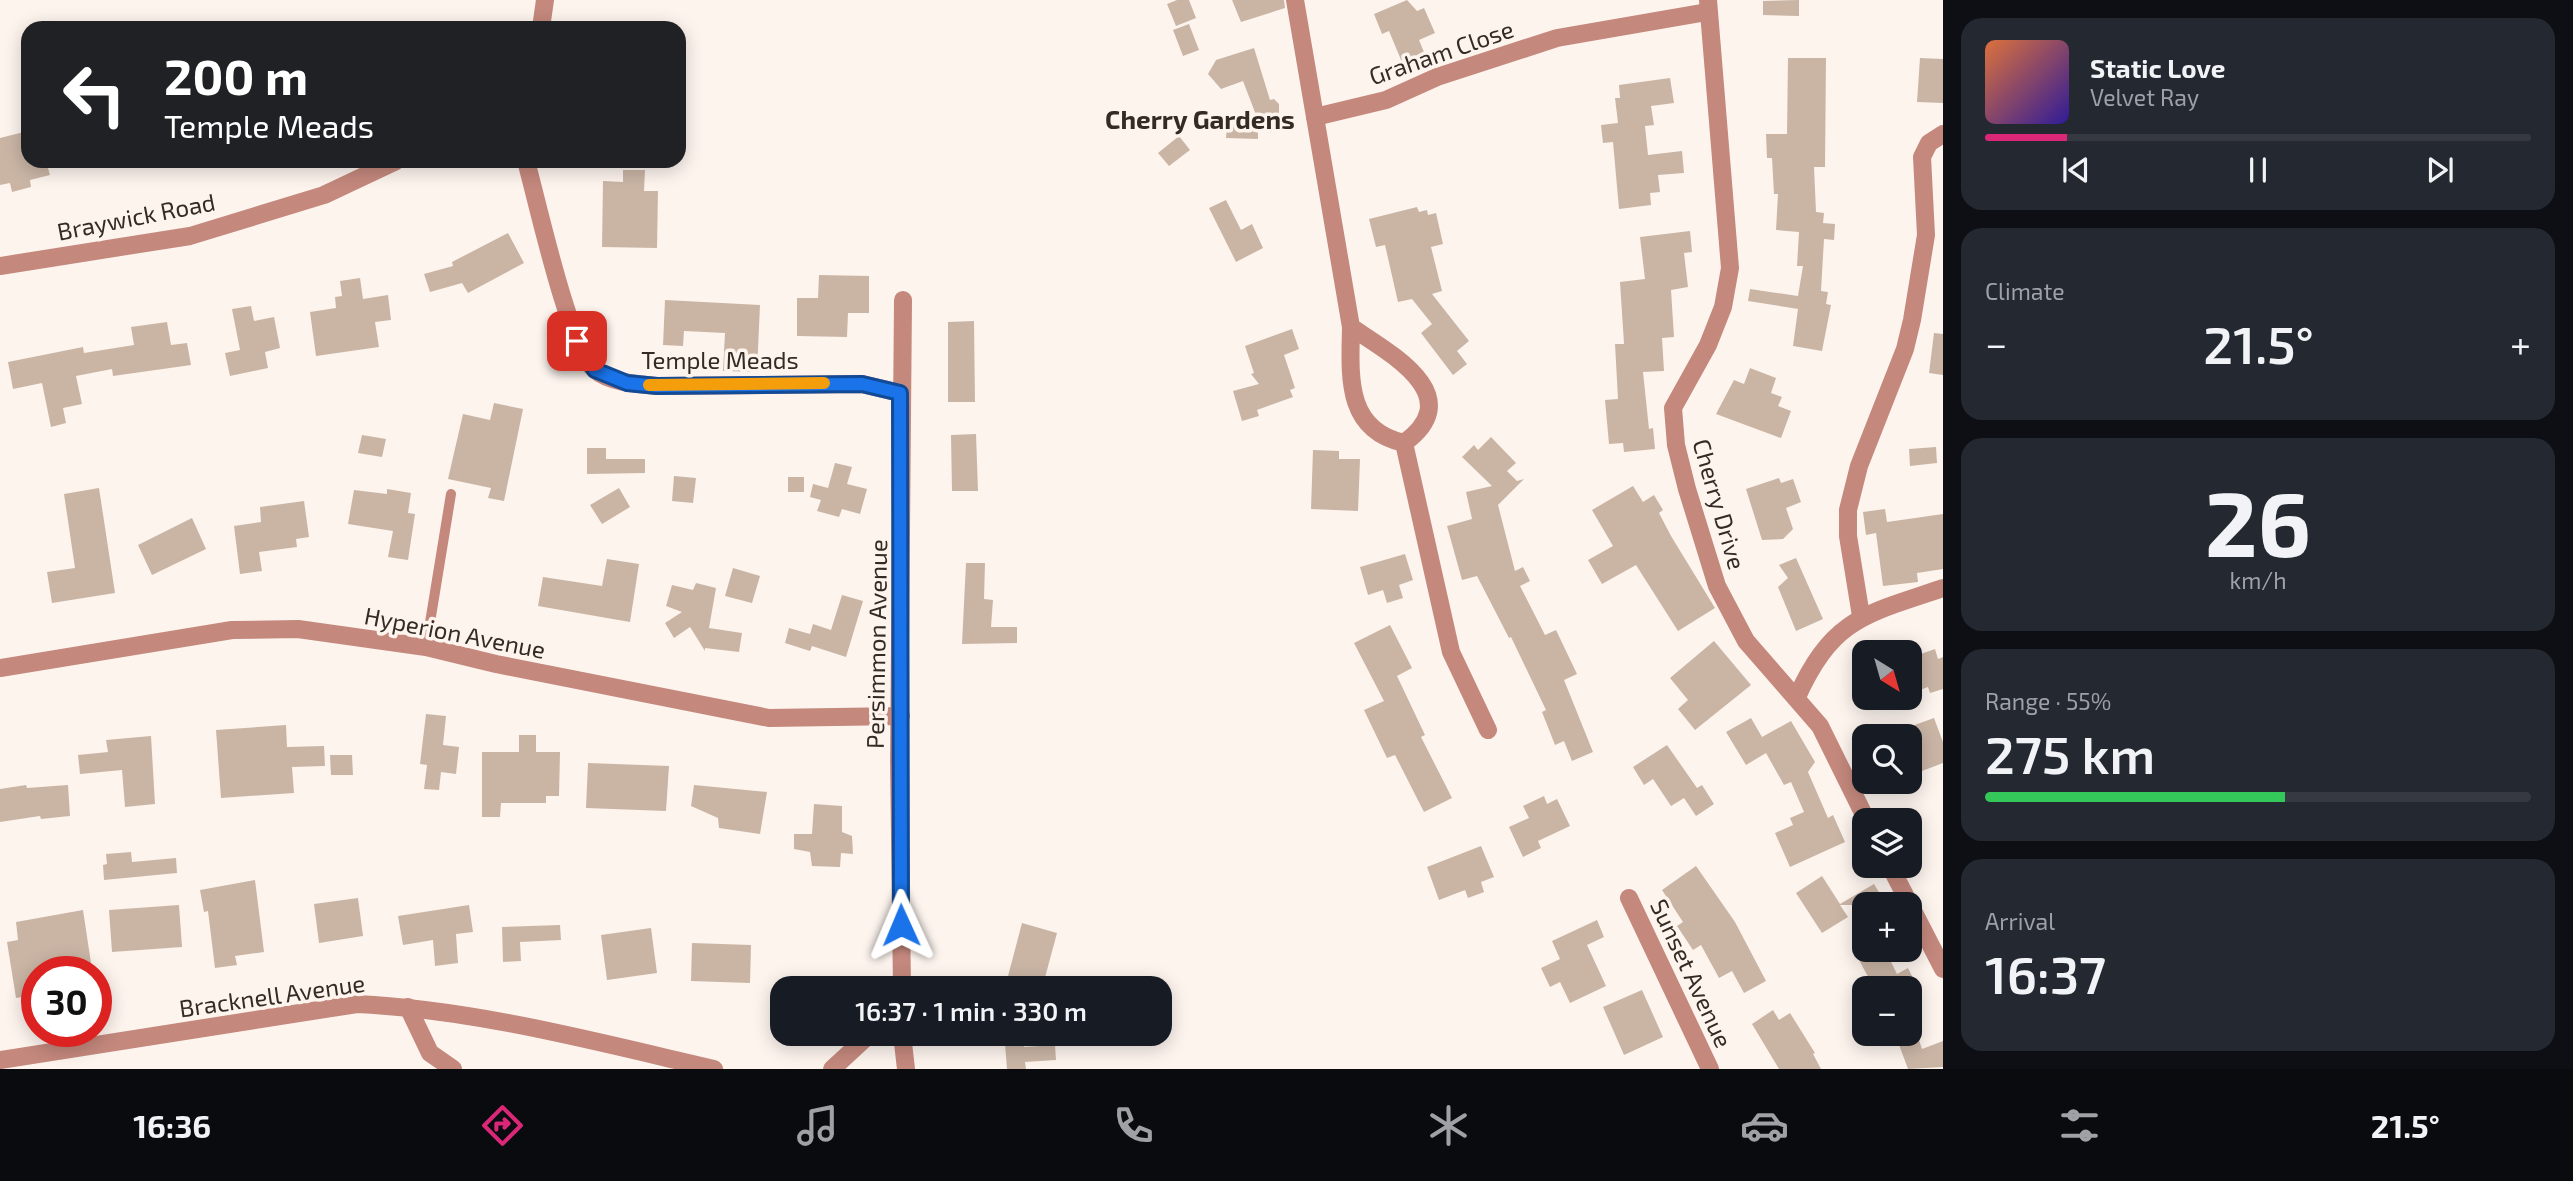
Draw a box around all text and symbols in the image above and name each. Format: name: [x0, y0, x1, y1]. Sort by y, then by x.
street label: Graham Close: [1365, 14, 1517, 90]
text: 200 m: [164, 46, 308, 105]
icon: left: [49, 49, 140, 140]
text: Static Love: [2090, 52, 2226, 83]
text: Velvet Ray: [2090, 83, 2199, 111]
district label: Cherry Gardens: [1105, 103, 1295, 135]
text: Temple Meads: [164, 106, 374, 144]
icon: previous: [2057, 151, 2095, 189]
icon: pause: [2239, 151, 2277, 189]
icon: next: [2421, 151, 2459, 189]
street label: Braywick Road: [54, 186, 218, 246]
text: Climate: [1985, 277, 2065, 305]
pin: [547, 311, 607, 371]
text: 21.5°: [2203, 312, 2314, 374]
text: −: [1985, 320, 2007, 366]
text: +: [2510, 320, 2531, 366]
icon: arrive: [558, 322, 596, 360]
street label: Temple Meads: [641, 345, 799, 374]
street label: Cherry Drive: [1688, 435, 1752, 573]
text: 26: [2205, 466, 2311, 575]
street label: Persimmon Avenue: [860, 539, 892, 749]
text: km/h: [2229, 566, 2287, 594]
street label: Hyperion Avenue: [362, 600, 548, 664]
north arrow: [1852, 640, 1922, 710]
map controls: [1852, 640, 1922, 1046]
text: Range · 55%: [1985, 687, 2111, 715]
text: 275 km: [1985, 722, 2155, 784]
button: search: [1852, 724, 1922, 794]
button: layers: [1852, 808, 1922, 878]
position arrow: [864, 888, 938, 962]
button: +: [1852, 892, 1922, 962]
street label: Sunset Avenue: [1645, 894, 1739, 1052]
text: Arrival: [1985, 907, 2055, 935]
text: 16:37: [1985, 942, 2106, 1004]
speed limit sign: 30: [21, 956, 112, 1047]
street label: Bracknell Avenue: [177, 968, 367, 1022]
button: −: [1852, 976, 1922, 1046]
text: 16:37 · 1 min · 330 m: [855, 995, 1087, 1026]
icon: directions: [478, 1101, 527, 1150]
icon: music: [793, 1101, 842, 1150]
icon: phone: [1109, 1101, 1158, 1150]
icon: climate: [1424, 1101, 1473, 1150]
icon: car: [1740, 1101, 1789, 1150]
icon: filters: [2055, 1101, 2104, 1150]
text: 16:36: [133, 1106, 211, 1144]
text: 21.5°: [2371, 1106, 2440, 1144]

